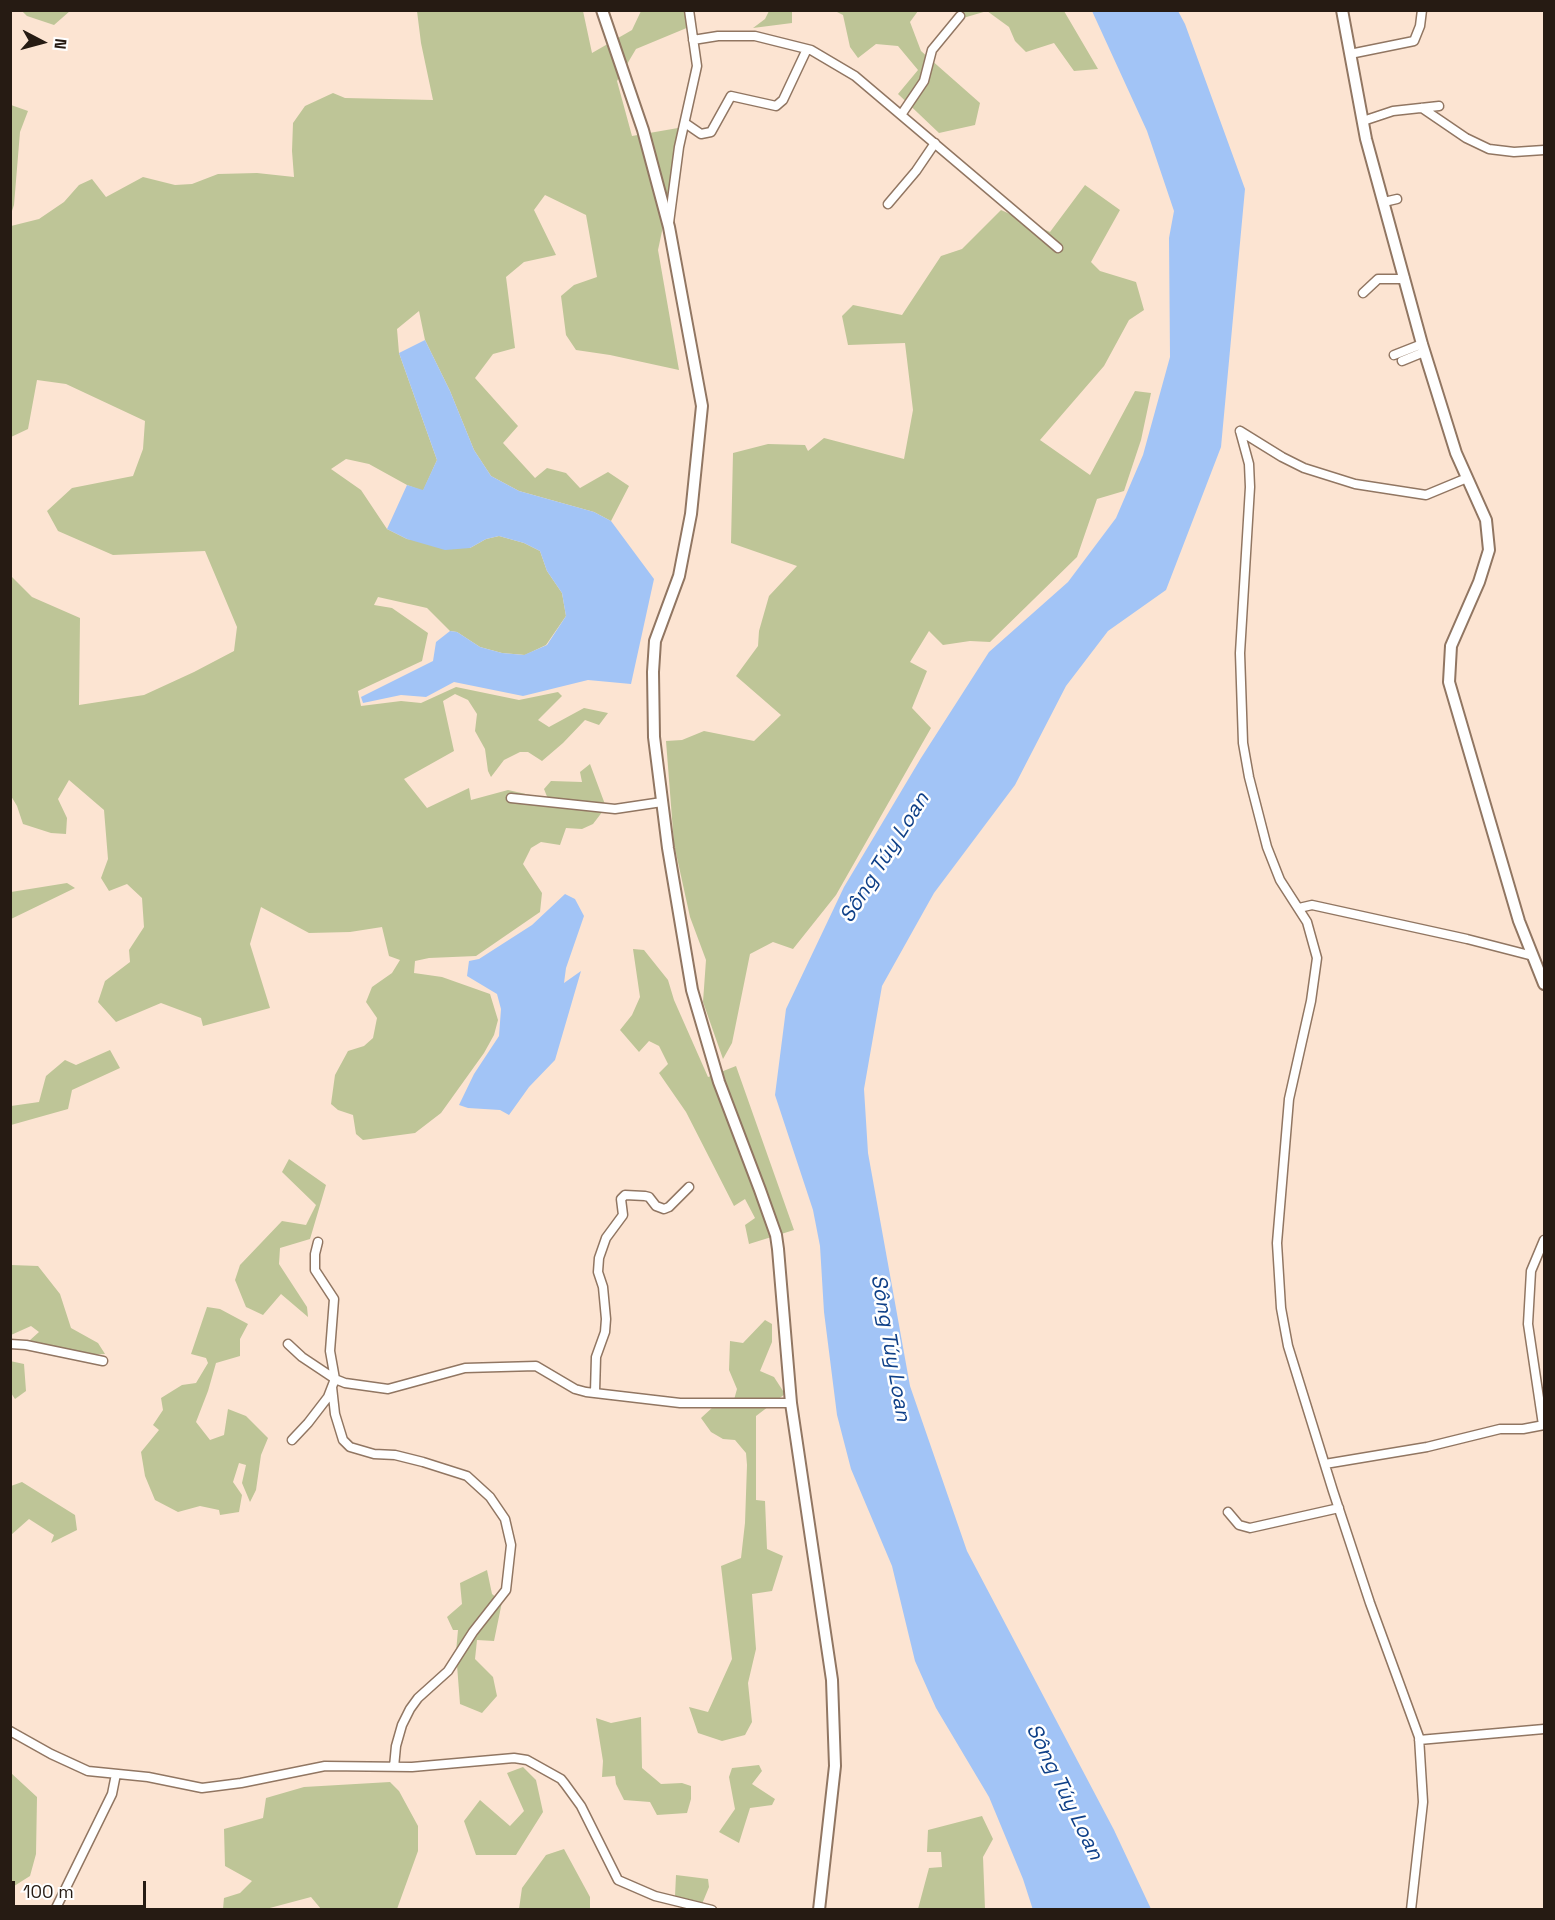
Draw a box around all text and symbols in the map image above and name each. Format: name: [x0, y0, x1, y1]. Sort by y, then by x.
north arrow: [12, 12, 72, 72]
text: N: [49, 37, 71, 50]
water label: Sông Túy Loan: [835, 788, 935, 928]
water label: Sông Túy Loan: [865, 1273, 915, 1423]
water label: Sông Túy Loan: [1020, 1720, 1108, 1864]
scale bar: [15, 1869, 148, 1907]
text: 100 m: [23, 1880, 74, 1903]

